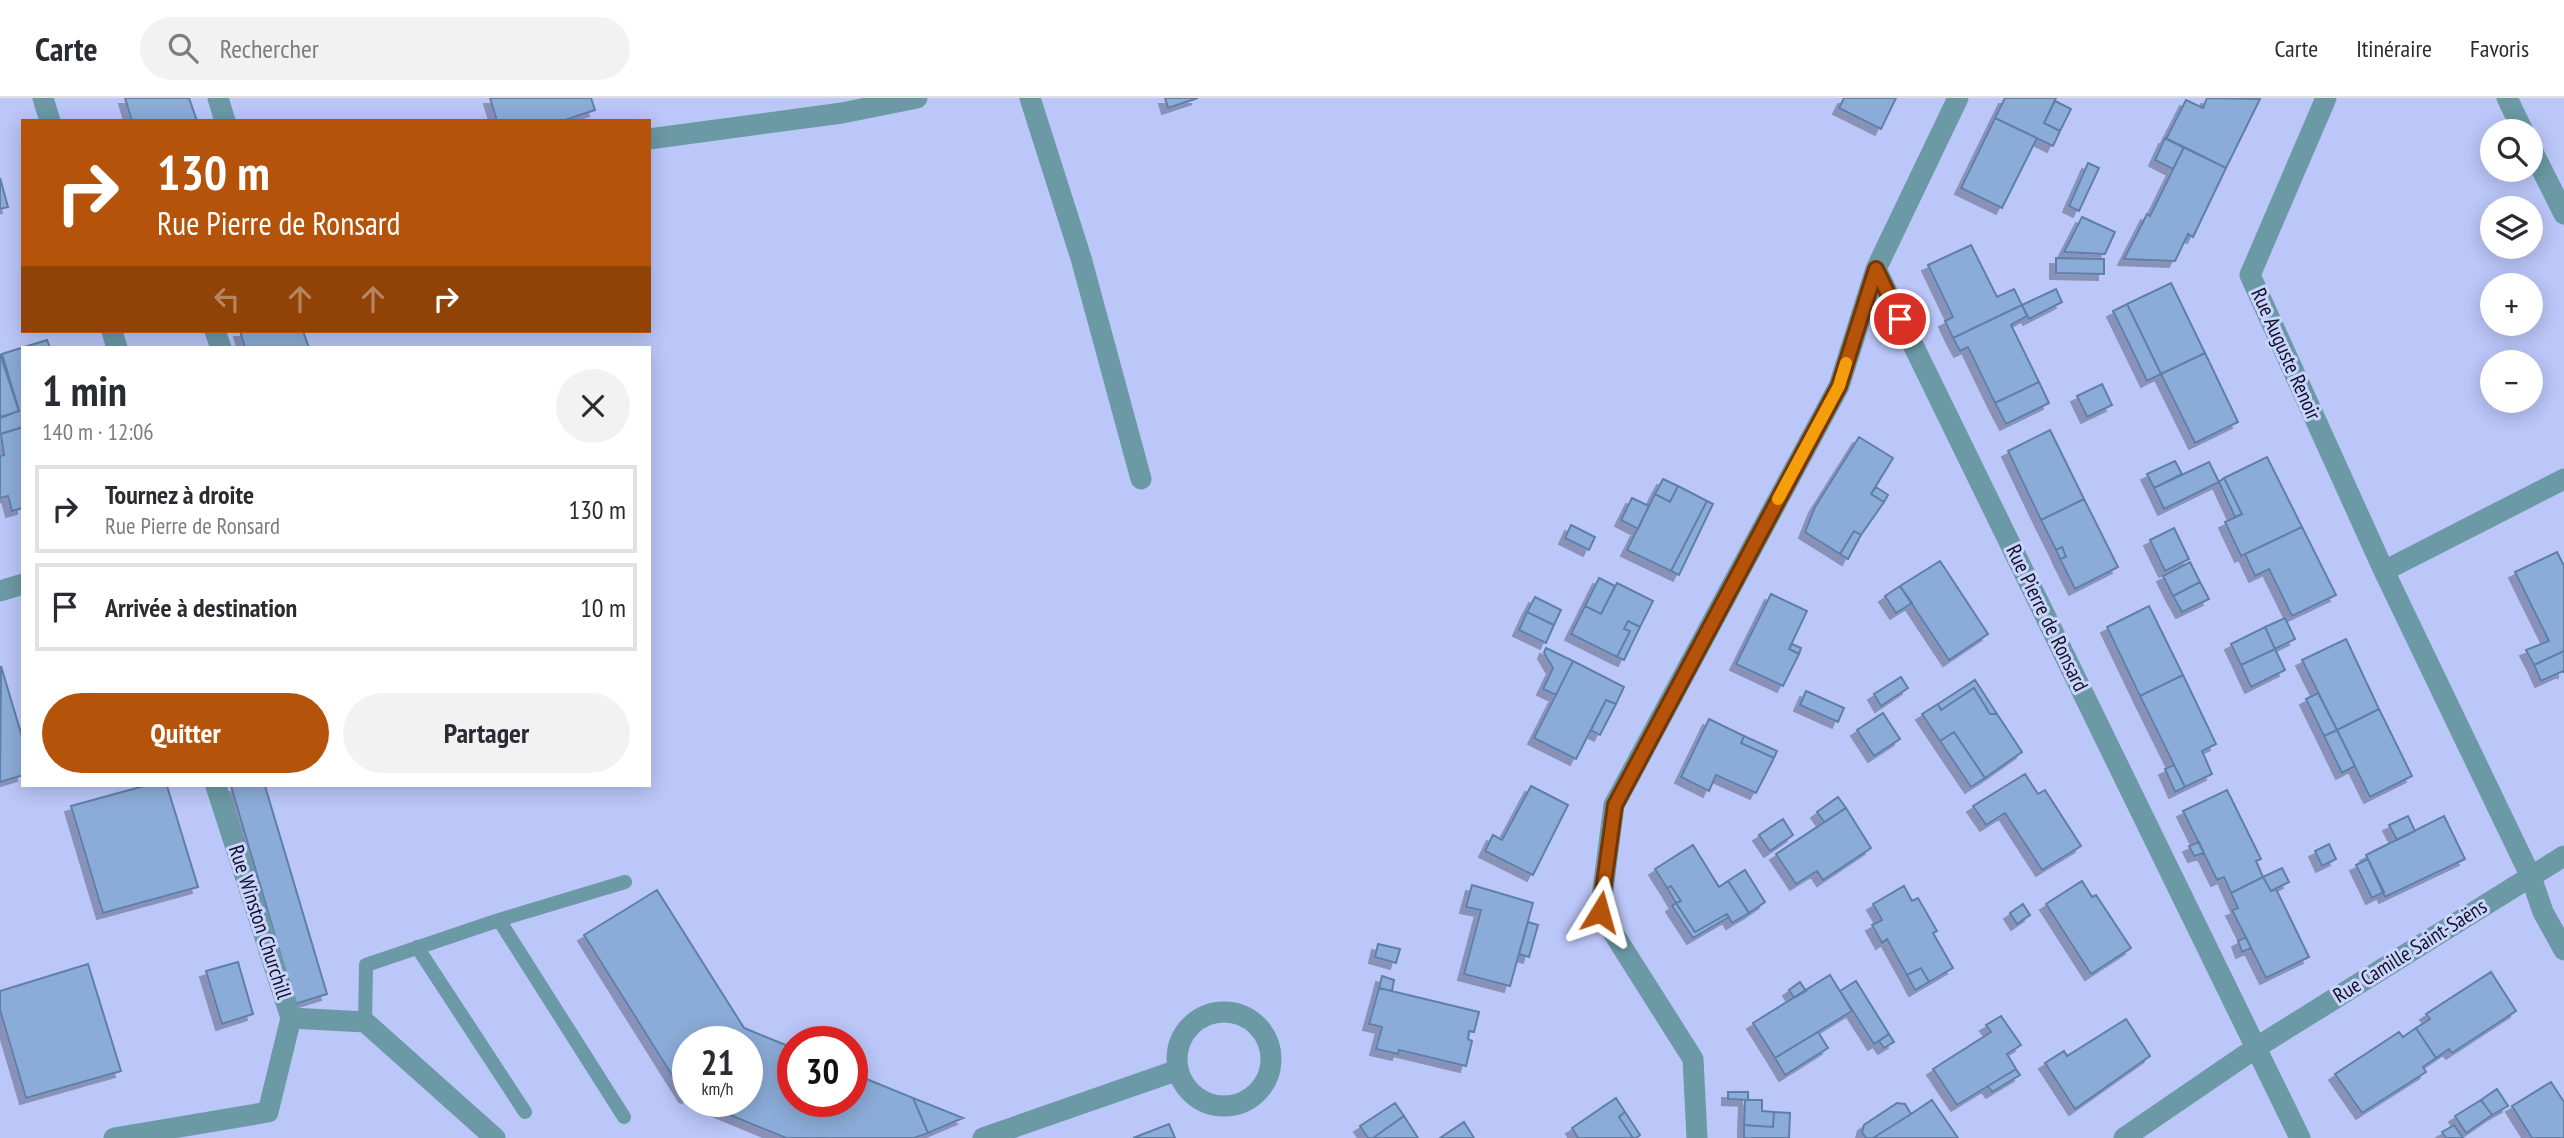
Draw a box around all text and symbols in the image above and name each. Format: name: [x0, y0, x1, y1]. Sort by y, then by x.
search box: [140, 17, 630, 80]
text: Carte: [35, 27, 98, 70]
icon: search: [164, 29, 202, 67]
text: Rechercher: [220, 32, 319, 65]
text: Carte: [2274, 33, 2318, 64]
text: Itinéraire: [2356, 33, 2432, 64]
text: Favoris: [2470, 33, 2529, 64]
map controls: [2480, 119, 2543, 413]
button: search: [2480, 119, 2543, 182]
text: 130 m: [157, 140, 270, 204]
icon: right: [42, 147, 133, 238]
button: layers: [2480, 196, 2543, 259]
text: Rue Pierre de Ronsard: [157, 202, 400, 244]
button: +: [2480, 273, 2543, 336]
icon: left: [208, 280, 246, 318]
icon: ahead: [281, 280, 319, 318]
icon: ahead: [354, 280, 392, 318]
icon: right: [427, 280, 465, 318]
street label: Rue Auguste Renoir: [2245, 284, 2328, 424]
pin: [1870, 289, 1930, 349]
icon: arrive: [1881, 300, 1919, 338]
button: −: [2480, 350, 2543, 413]
text: 1 min: [42, 363, 127, 418]
button: close: [556, 369, 630, 443]
text: 140 m · 12:06: [42, 417, 154, 446]
text: Tournez à droite: [105, 478, 254, 511]
icon: right: [46, 490, 84, 528]
text: 130 m: [568, 493, 626, 526]
text: Rue Pierre de Ronsard: [105, 511, 280, 540]
street label: Rue Pierre de Ronsard: [2000, 540, 2095, 696]
icon: arrive: [46, 588, 84, 626]
text: Arrivée à destination: [105, 591, 297, 624]
text: 10 m: [580, 591, 626, 624]
button: Quitter: [42, 693, 329, 773]
button: Partager: [343, 693, 630, 773]
street label: Rue Winston Churchill: [223, 842, 298, 1002]
position arrow: [1563, 875, 1637, 949]
street label: Rue Camille Saint-Saëns: [2328, 892, 2492, 1009]
speed limit sign: 30: [777, 1026, 868, 1117]
text: 21: [701, 1039, 734, 1085]
text: km/h: [702, 1077, 733, 1100]

